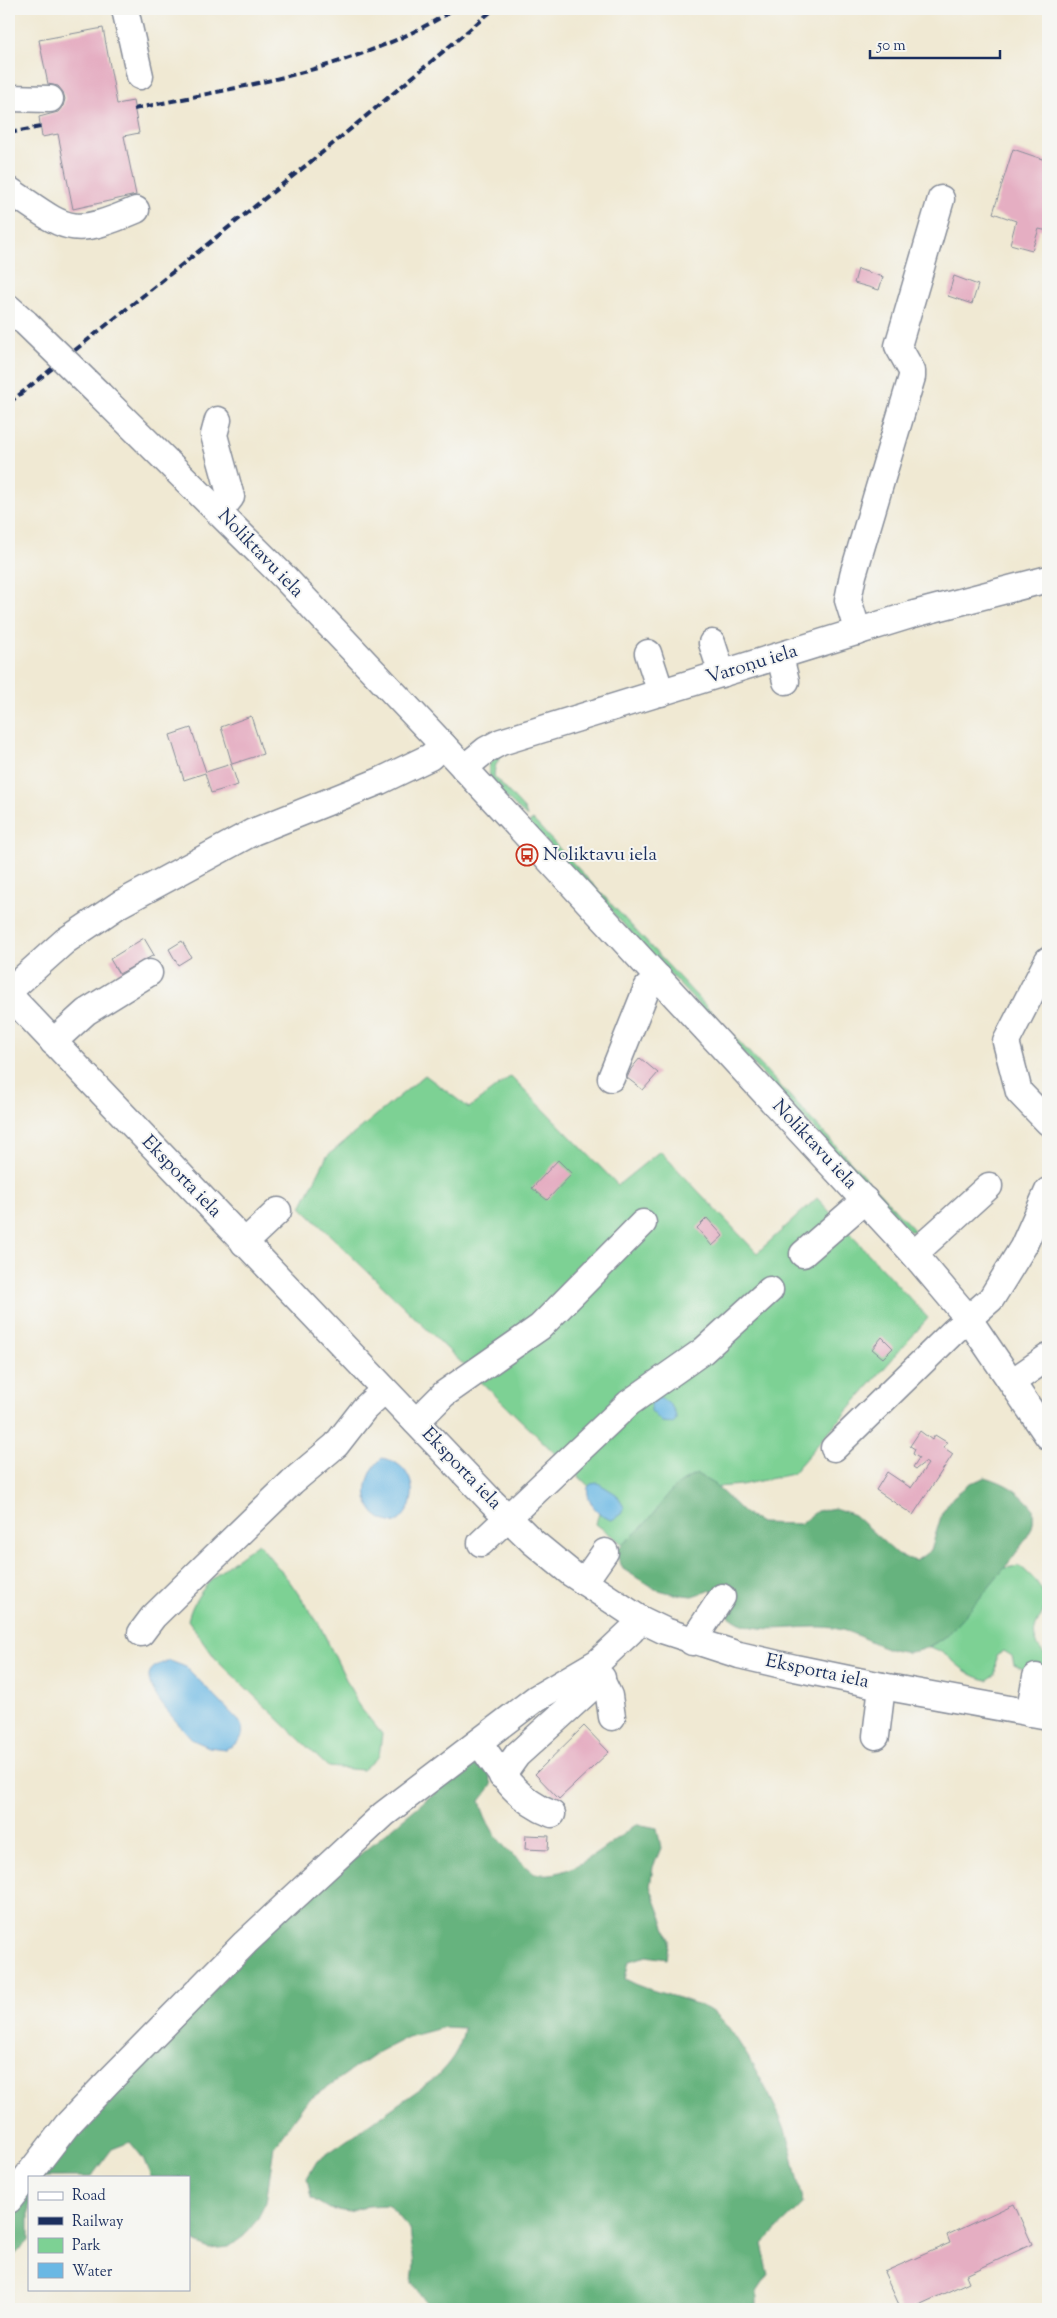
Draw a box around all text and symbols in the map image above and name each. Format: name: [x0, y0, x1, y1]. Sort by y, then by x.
scale bar: [870, 28, 1000, 60]
text: 50 m: [876, 36, 906, 57]
street label: Noliktavu iela: [211, 504, 310, 605]
street label: Varoņu iela: [703, 638, 801, 692]
place label: Noliktavu iela: [543, 842, 657, 869]
bus stop icon: Noliktavu iela: [515, 843, 539, 867]
street label: Noliktavu iela: [765, 1094, 863, 1196]
street label: Eksporta iela: [135, 1130, 227, 1224]
street label: Eksporta iela: [415, 1422, 507, 1516]
street label: Eksporta iela: [763, 1648, 871, 1696]
legend: [28, 2176, 190, 2290]
text: Road: [72, 2186, 106, 2207]
text: Railway: [72, 2212, 124, 2233]
text: Park: [72, 2236, 101, 2257]
text: Water: [72, 2262, 113, 2283]

